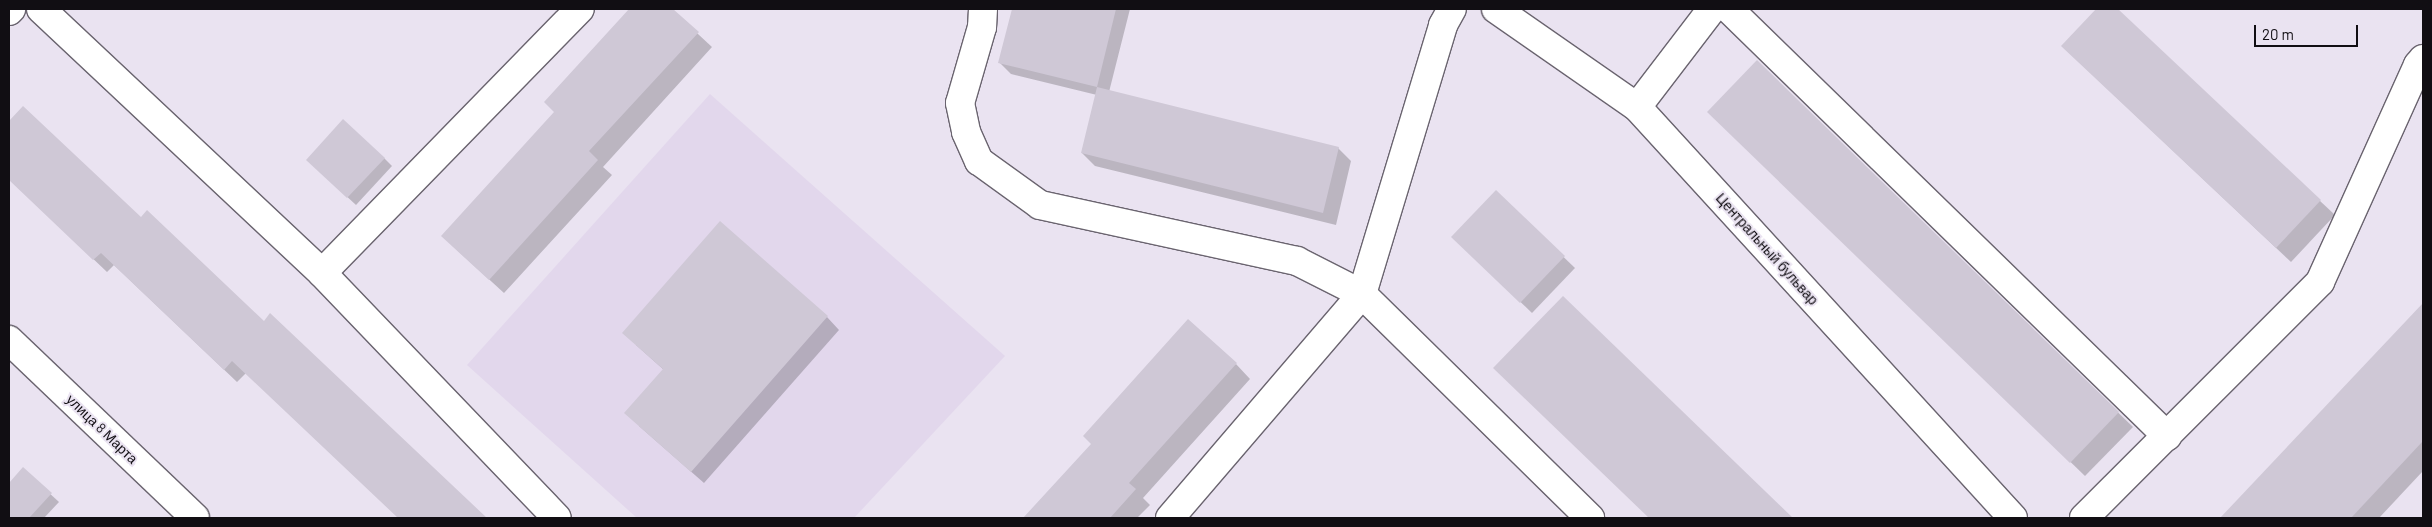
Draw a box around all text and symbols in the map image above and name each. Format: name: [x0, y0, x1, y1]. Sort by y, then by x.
scale bar: [2257, 15, 2361, 47]
text: 20 m: [2262, 25, 2294, 43]
street label: Центральный бульвар: [1712, 190, 1822, 308]
street label: улица 8 Марта: [63, 391, 141, 467]

